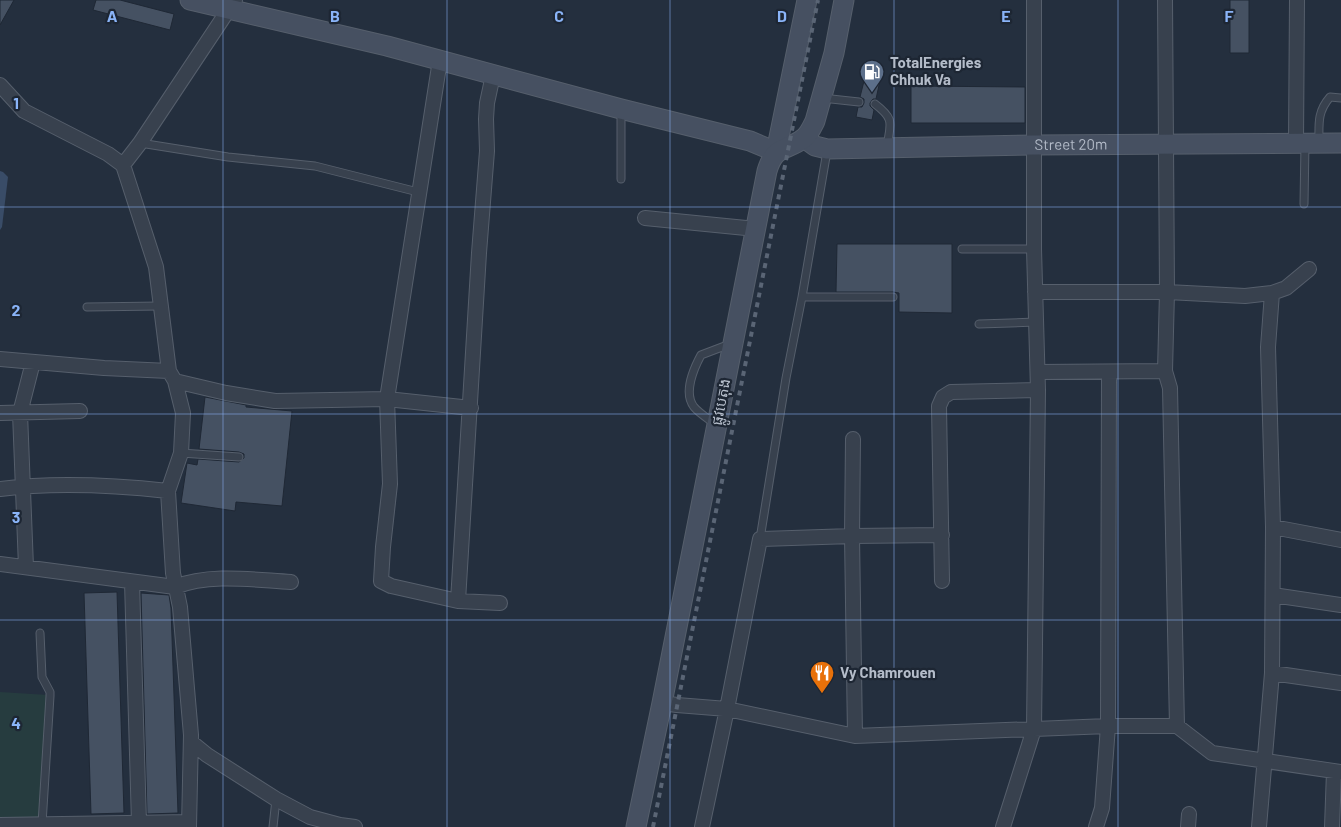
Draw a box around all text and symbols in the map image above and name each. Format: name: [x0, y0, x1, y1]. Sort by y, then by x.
text: A: [107, 6, 118, 25]
text: B: [330, 6, 340, 25]
text: C: [554, 6, 564, 25]
text: D: [777, 6, 787, 25]
text: E: [1001, 6, 1011, 25]
text: F: [1225, 6, 1234, 25]
place label: TotalEnergies Chhuk Va: [890, 53, 982, 88]
fuel station icon: TotalEnergies Chhuk Va: [859, 59, 885, 93]
text: 1: [13, 93, 19, 112]
street label: Street 20m: [1034, 135, 1108, 153]
text: 2: [12, 300, 21, 319]
street label: ផ្លូវបេតុង: [707, 377, 739, 428]
text: 3: [12, 507, 20, 526]
restaurant icon: Vy Chamrouen: [809, 660, 835, 694]
place label: Vy Chamrouen: [840, 663, 936, 681]
text: 4: [11, 713, 21, 732]

